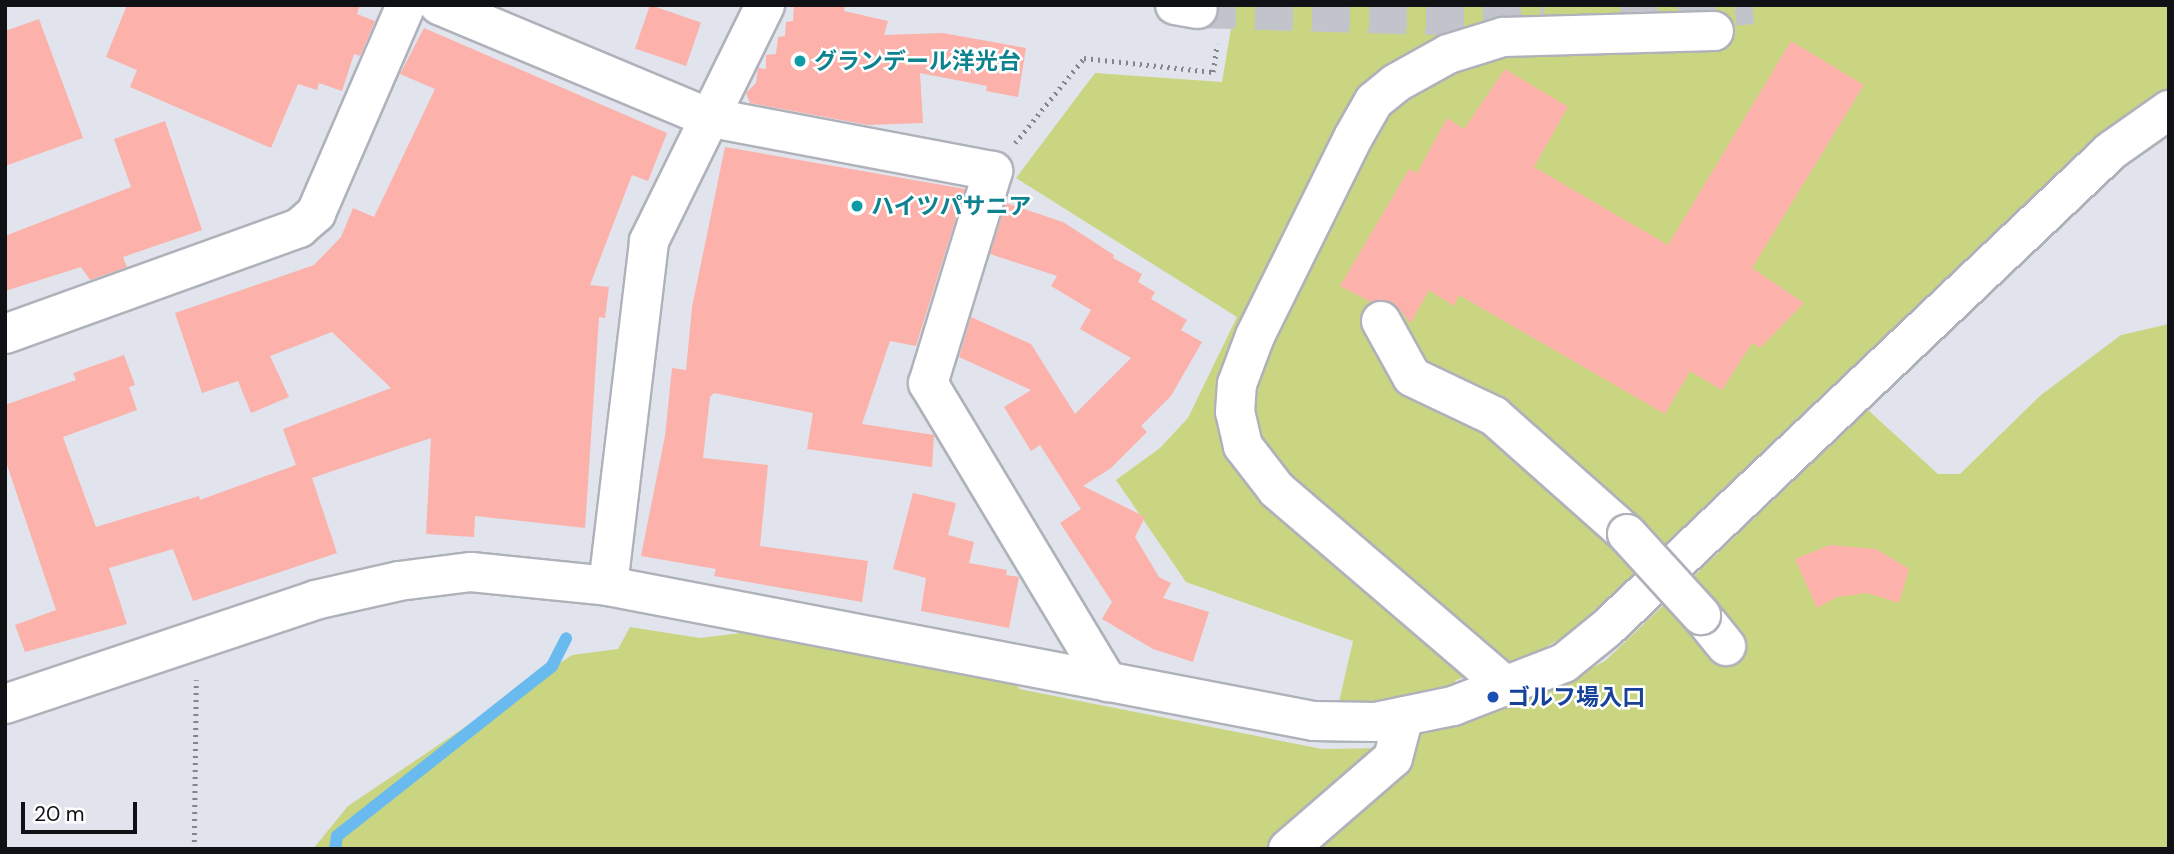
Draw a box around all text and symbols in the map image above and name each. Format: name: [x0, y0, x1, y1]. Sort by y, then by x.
place label: グランデール洋光台: [814, 47, 1021, 75]
marker: グランデール洋光台: [792, 53, 808, 69]
place label: ハイツパサニア: [871, 192, 1032, 220]
marker: ハイツパサニア: [849, 198, 865, 214]
place label: ゴルフ場入口: [1507, 683, 1645, 711]
marker: ゴルフ場入口: [1485, 689, 1501, 705]
scale bar: [24, 788, 140, 832]
text: 20 m: [34, 800, 85, 828]

